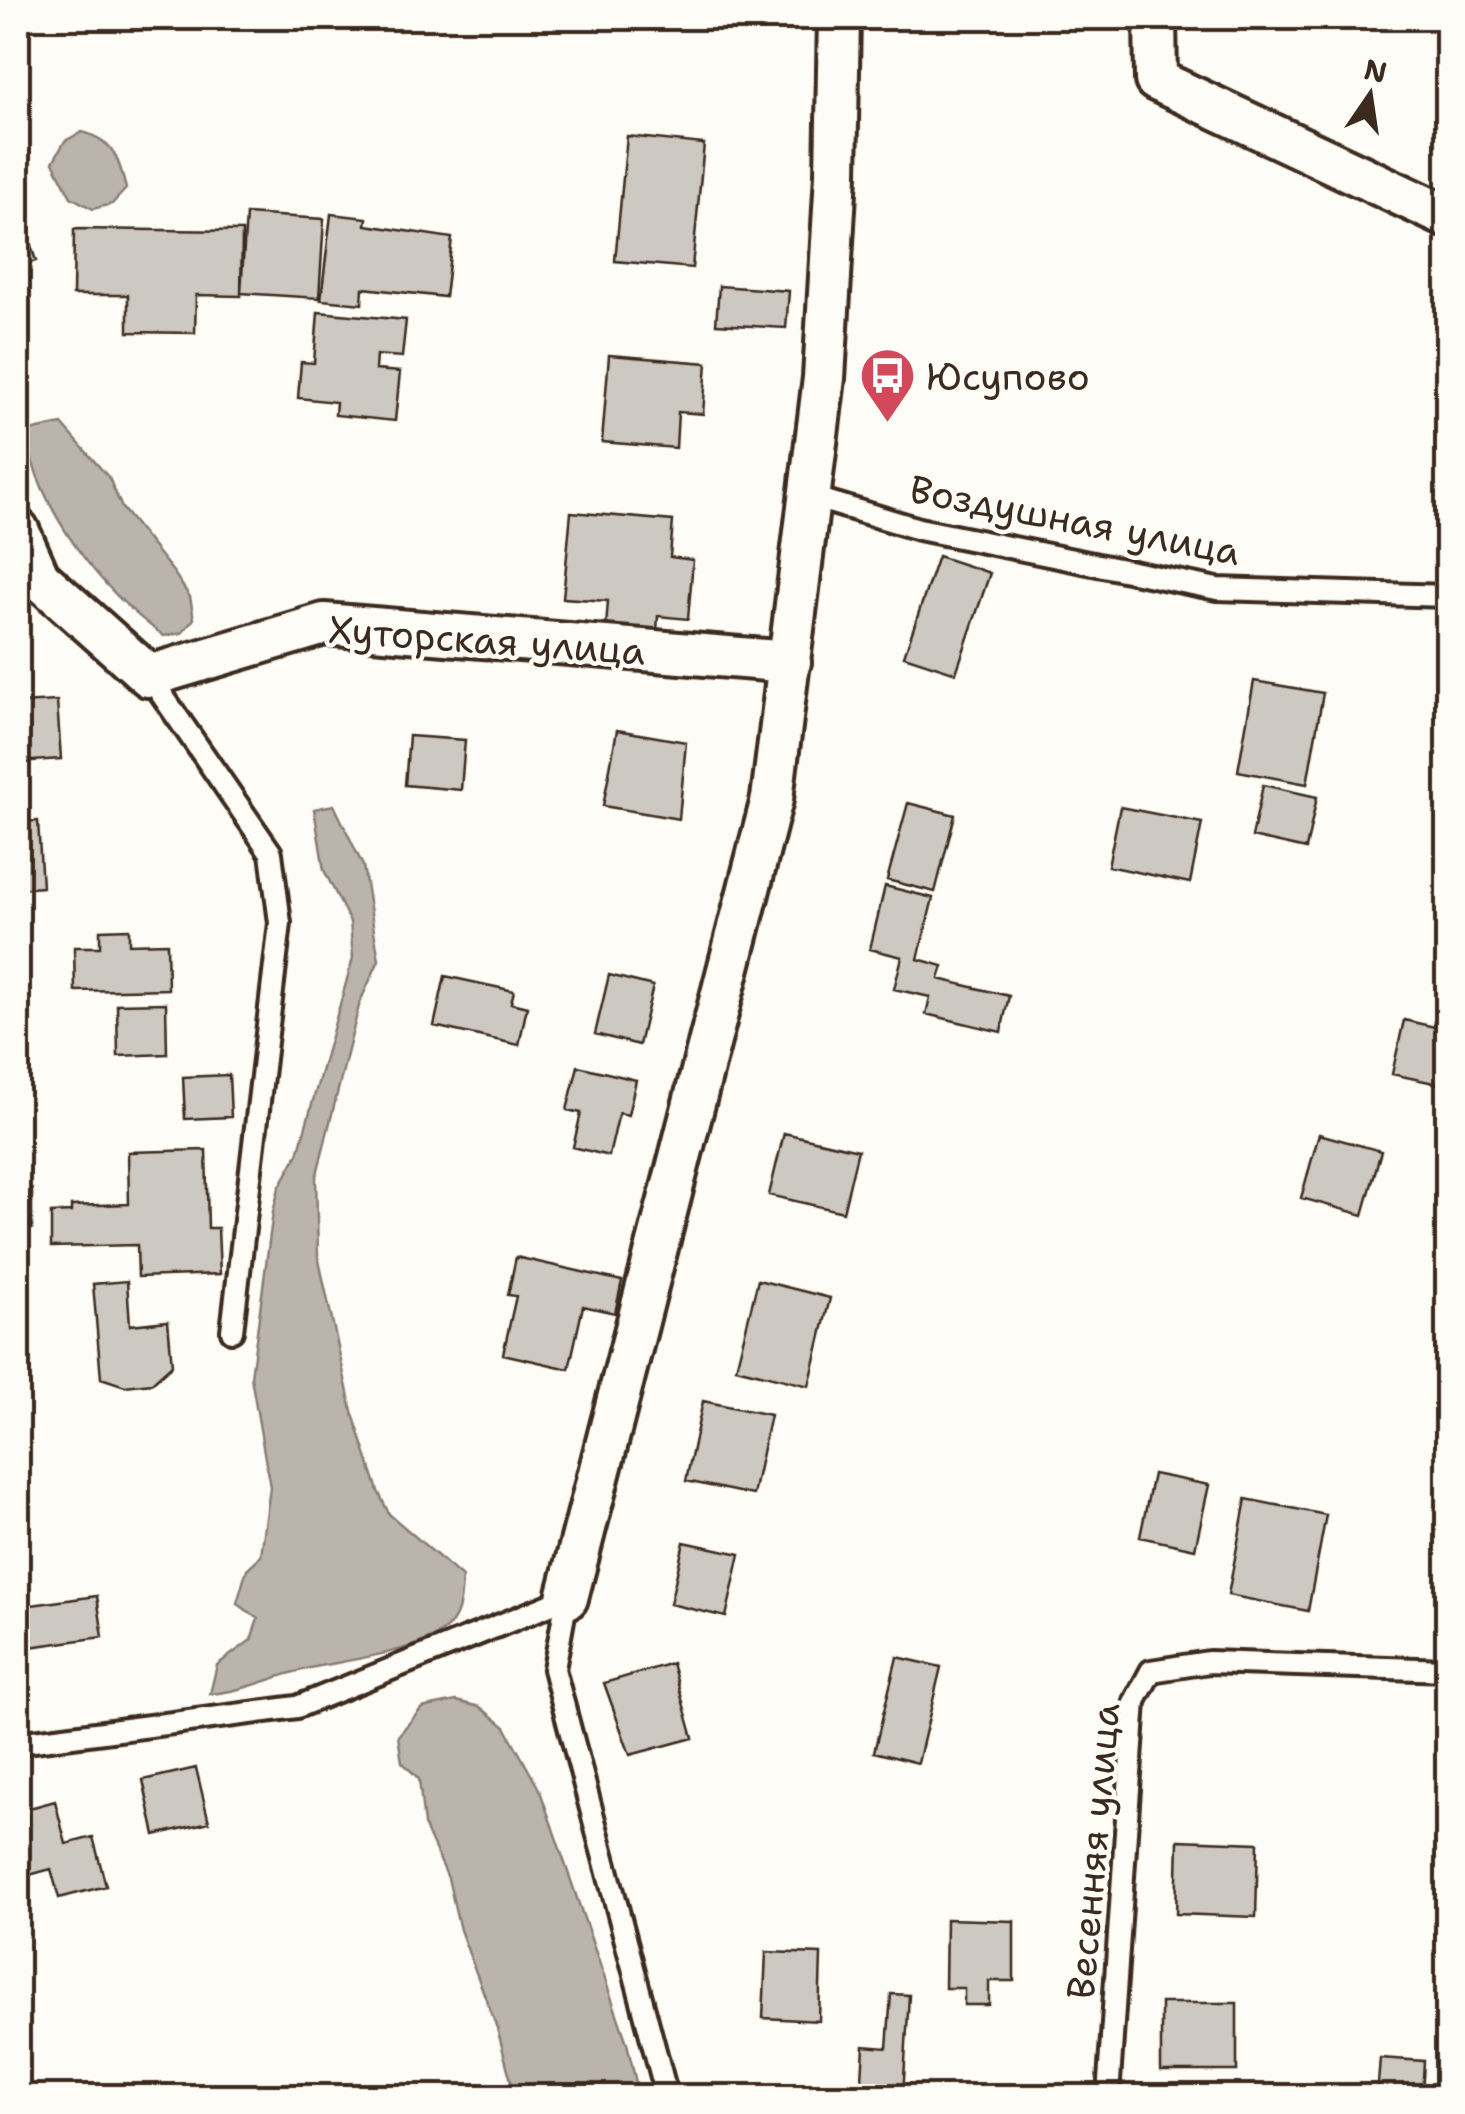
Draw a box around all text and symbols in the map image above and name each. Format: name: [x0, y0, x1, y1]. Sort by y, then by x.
north arrow: [1320, 45, 1420, 145]
text: N: [1361, 50, 1391, 92]
bus stop icon: Юсупово: [857, 346, 917, 425]
place label: Юсупово: [926, 351, 1090, 402]
street label: Воздушная улица: [905, 463, 1245, 577]
street label: Хуторская улица: [327, 603, 647, 677]
street label: Весенняя улица: [1055, 1700, 1131, 2001]

